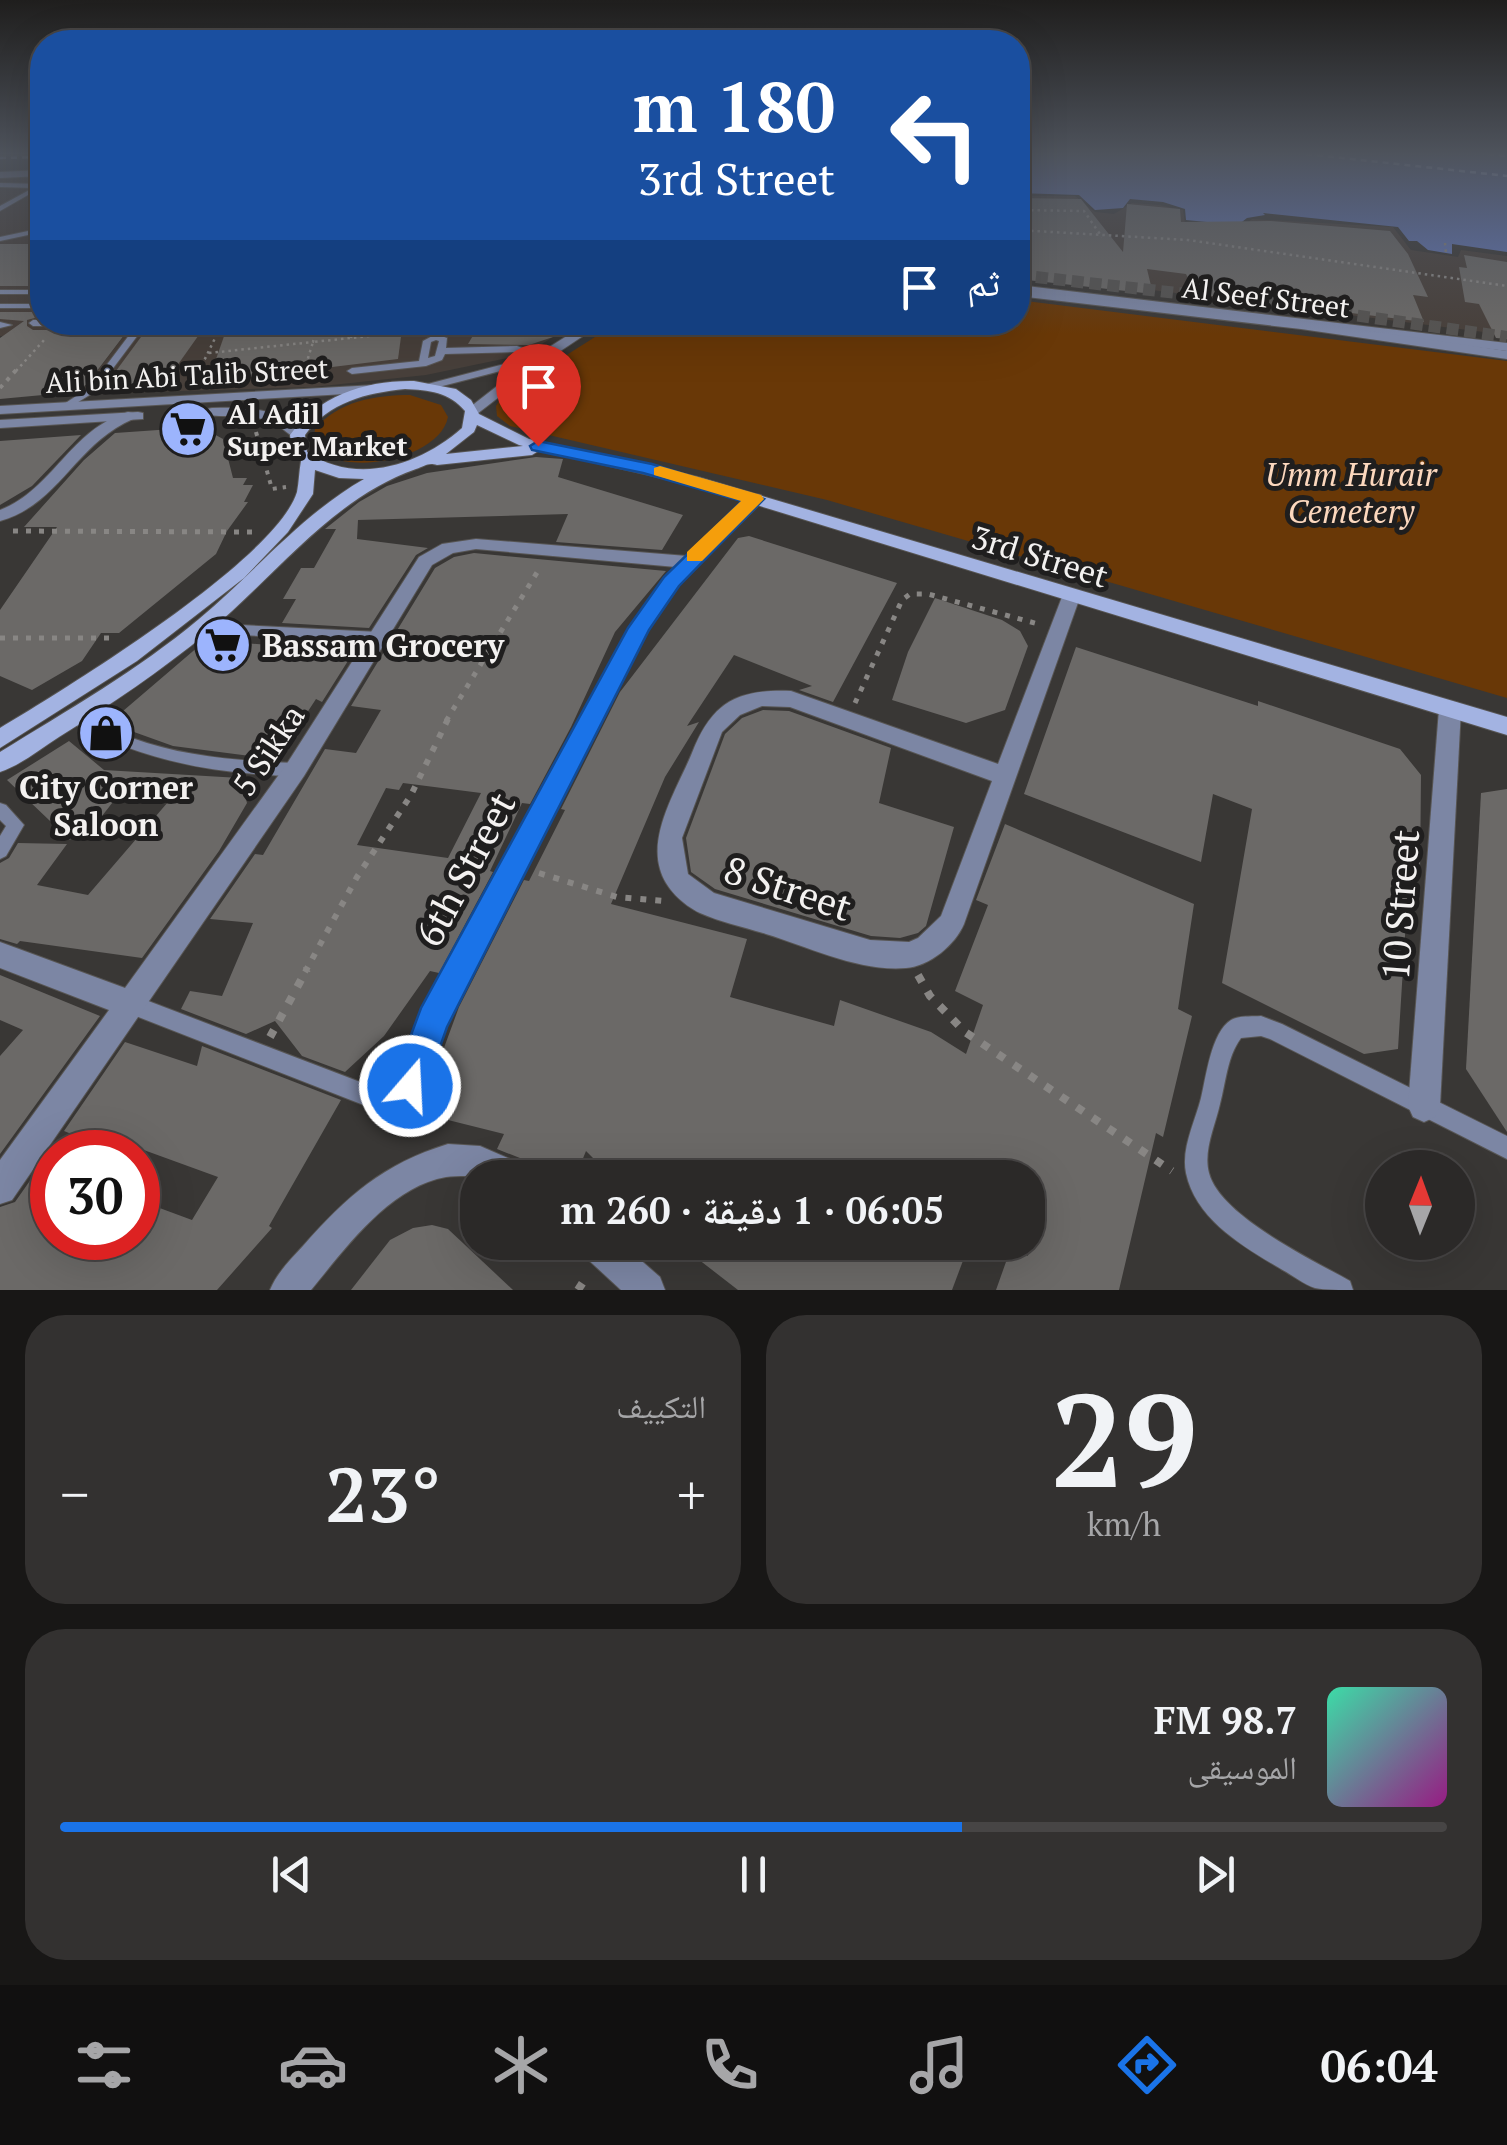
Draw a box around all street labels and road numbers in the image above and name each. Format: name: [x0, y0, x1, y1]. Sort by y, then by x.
street label: Al Seef Street: [1180, 268, 1353, 326]
street label: Ali bin Abi Talib Street: [45, 349, 330, 401]
street label: 3rd Street: [967, 515, 1113, 597]
street label: 5 Sikka: [222, 696, 314, 804]
street label: 6th Street: [404, 783, 526, 955]
street label: 10 Street: [1370, 828, 1430, 982]
street label: 8 Street: [718, 844, 858, 932]

